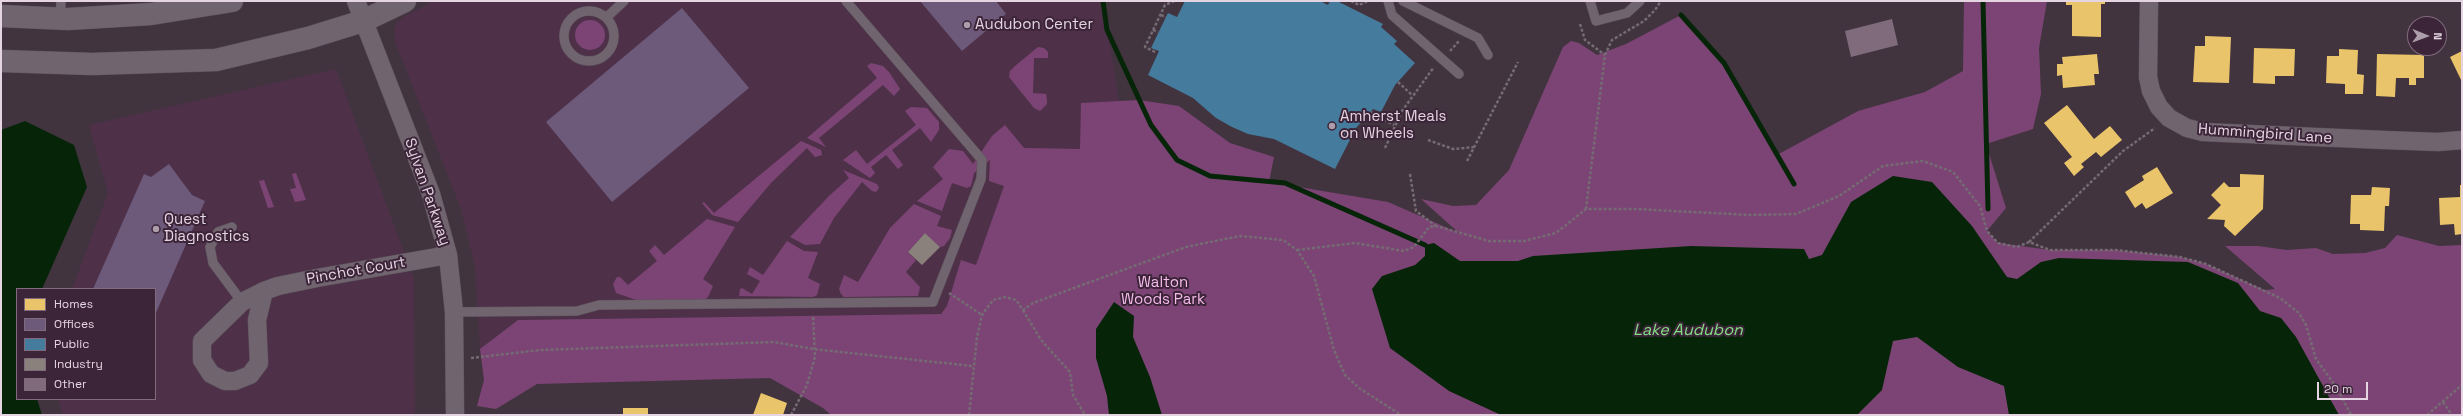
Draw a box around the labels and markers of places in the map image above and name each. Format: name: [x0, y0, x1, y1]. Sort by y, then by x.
place label: Audubon Center: [975, 16, 1093, 34]
marker: Audubon Center: [962, 20, 972, 30]
place label: Amherst Meals on Wheels: [1340, 108, 1446, 143]
marker: Amherst Meals on Wheels: [1327, 121, 1337, 131]
place label: Quest Diagnostics: [164, 211, 249, 246]
marker: Quest Diagnostics: [151, 224, 161, 234]

